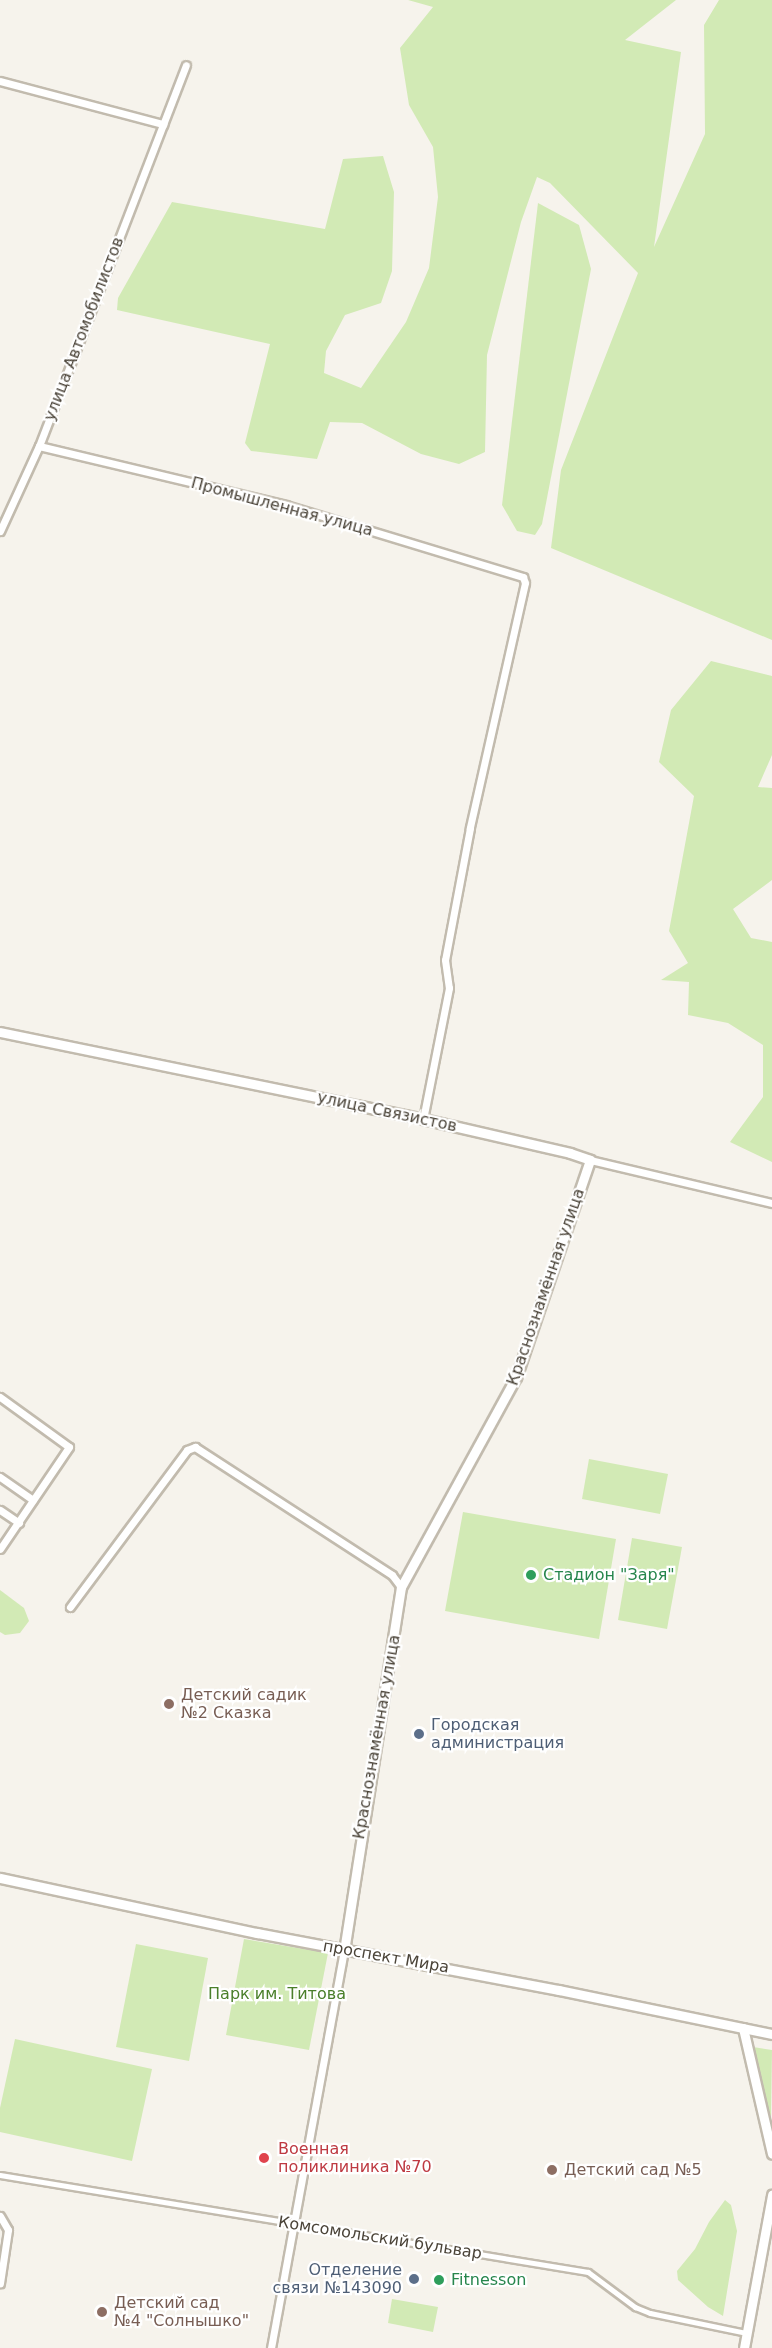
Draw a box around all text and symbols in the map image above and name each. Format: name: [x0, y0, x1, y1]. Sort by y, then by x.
street label: улица Автомобилистов: [40, 234, 128, 424]
street label: Промышленная улица: [189, 473, 375, 541]
street label: улица Связистов: [315, 1088, 459, 1136]
street label: Краснознамённая улица: [503, 1186, 589, 1388]
place label: Стадион "Заря": [543, 1565, 675, 1585]
marker: Стадион "Заря": [524, 1568, 538, 1582]
street label: Краснознамённая улица: [350, 1633, 404, 1841]
place label: Детский садик №2 Сказка: [181, 1685, 307, 1723]
marker: Детский садик №2 Сказка: [162, 1697, 176, 1711]
place label: Городская администрация: [431, 1715, 564, 1753]
marker: Городская администрация: [412, 1727, 426, 1741]
street label: проспект Мира: [321, 1936, 451, 1978]
park label: Парк им. Титова: [208, 1984, 346, 2004]
place label: Военная поликлиника №70: [278, 2139, 432, 2177]
marker: Военная поликлиника №70: [255, 2149, 273, 2167]
place label: Детский сад №5: [564, 2160, 702, 2180]
marker: Детский сад №5: [545, 2163, 559, 2177]
street label: Комсомольский бульвар: [277, 2212, 483, 2264]
place label: Отделение связи №143090: [272, 2260, 402, 2298]
place label: Fitnesson: [451, 2270, 526, 2290]
marker: Отделение связи №143090: [407, 2272, 421, 2286]
marker: Fitnesson: [432, 2273, 446, 2287]
place label: Детский сад №4 "Солнышко": [114, 2293, 249, 2331]
marker: Детский сад №4 "Солнышко": [95, 2305, 109, 2319]

